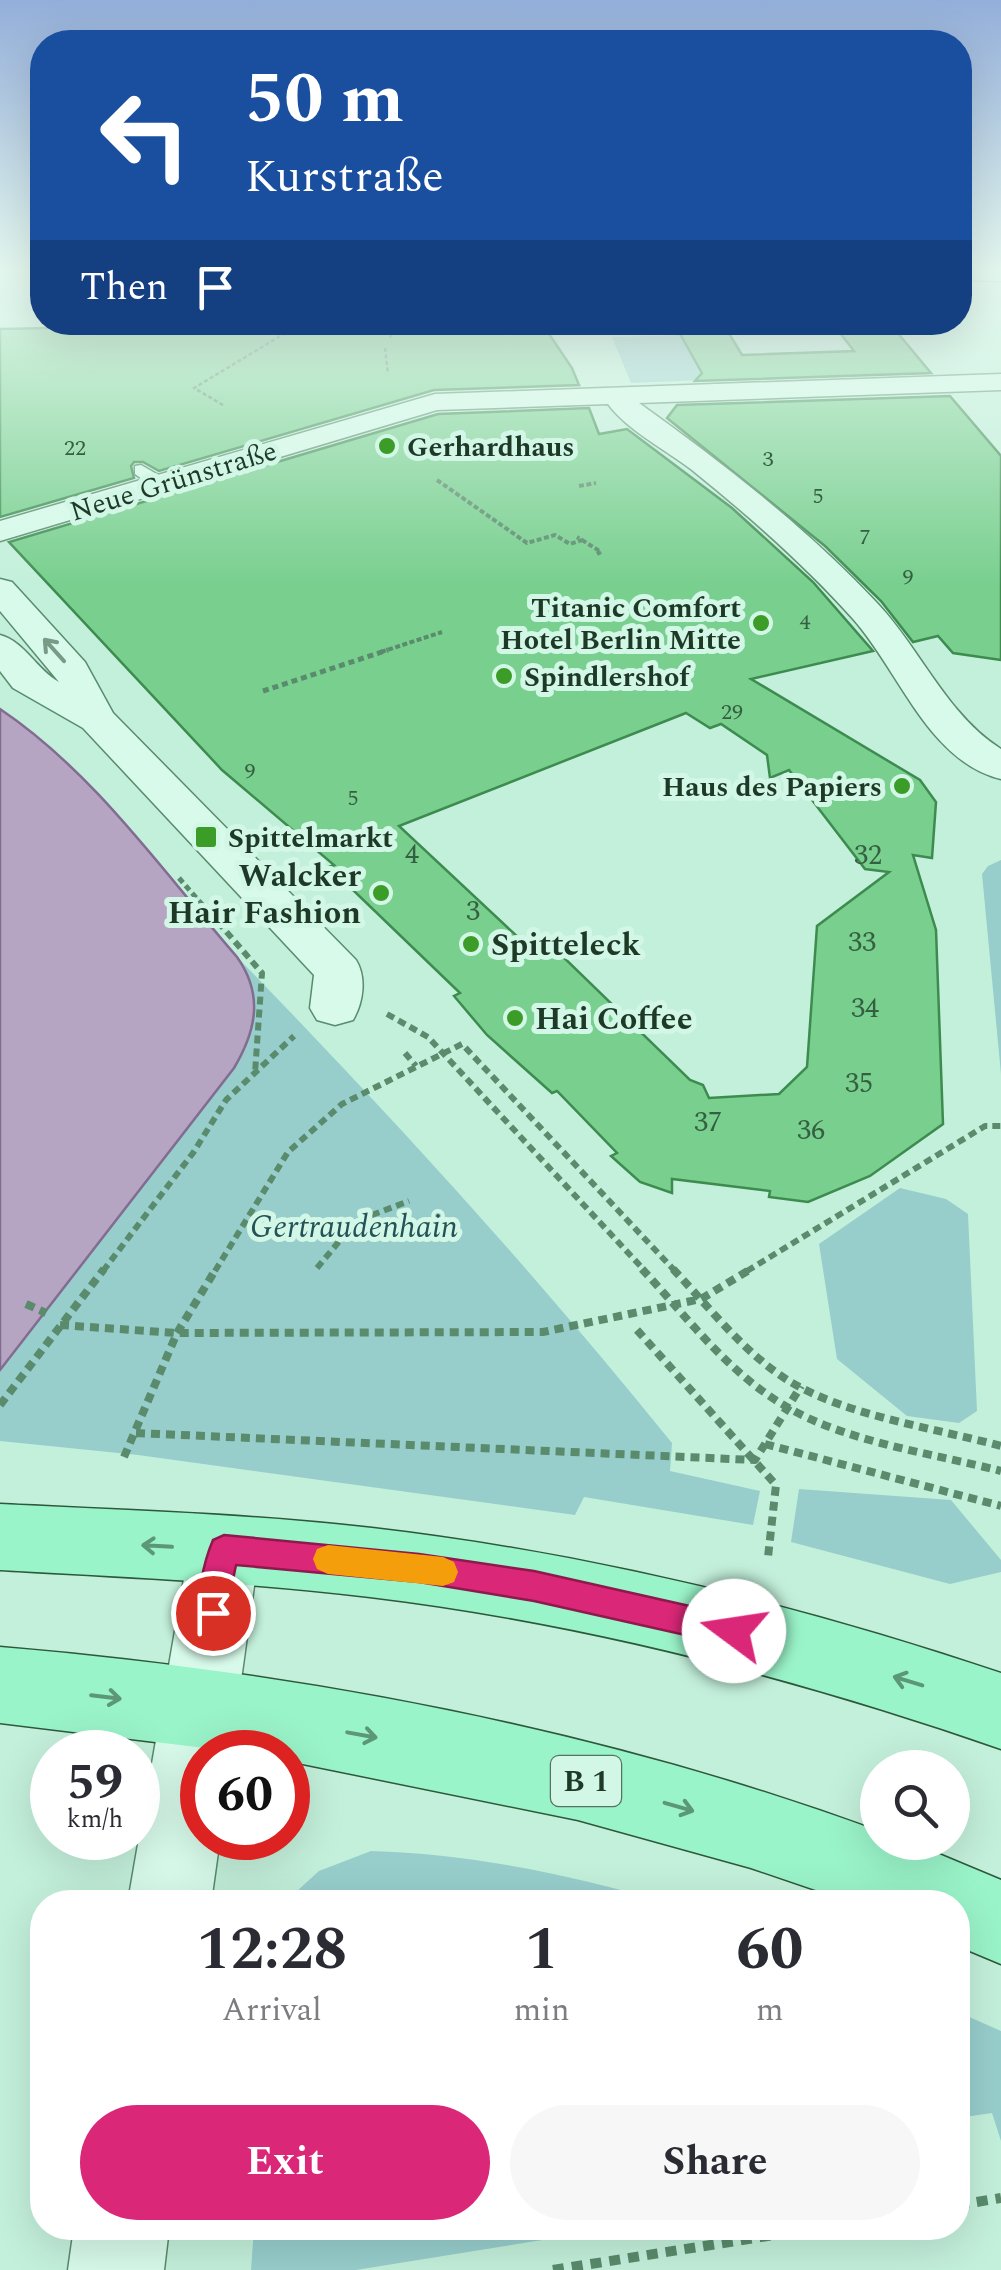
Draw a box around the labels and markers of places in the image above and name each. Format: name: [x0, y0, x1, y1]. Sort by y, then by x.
place label: Gerhardhaus: [407, 426, 575, 469]
marker: Gerhardhaus: [376, 435, 398, 457]
place label: Titanic Comfort Hotel Berlin Mitte: [500, 587, 741, 662]
marker: Titanic Comfort Hotel Berlin Mitte: [750, 612, 772, 634]
place label: Spindlershof: [524, 656, 691, 699]
marker: Spindlershof: [493, 665, 515, 687]
place label: Haus des Papiers: [662, 766, 882, 809]
marker: Haus des Papiers: [891, 775, 913, 797]
place label: Spittelmarkt: [228, 817, 393, 860]
marker: Spittelmarkt: [193, 824, 219, 850]
place label: Walcker Hair Fashion: [168, 852, 361, 938]
marker: Walcker Hair Fashion: [370, 882, 392, 904]
place label: Spitteleck: [491, 921, 641, 970]
marker: Spitteleck: [460, 933, 482, 955]
place label: Hai Coffee: [535, 995, 693, 1044]
marker: Hai Coffee: [504, 1007, 526, 1029]
pin: [171, 1571, 256, 1656]

